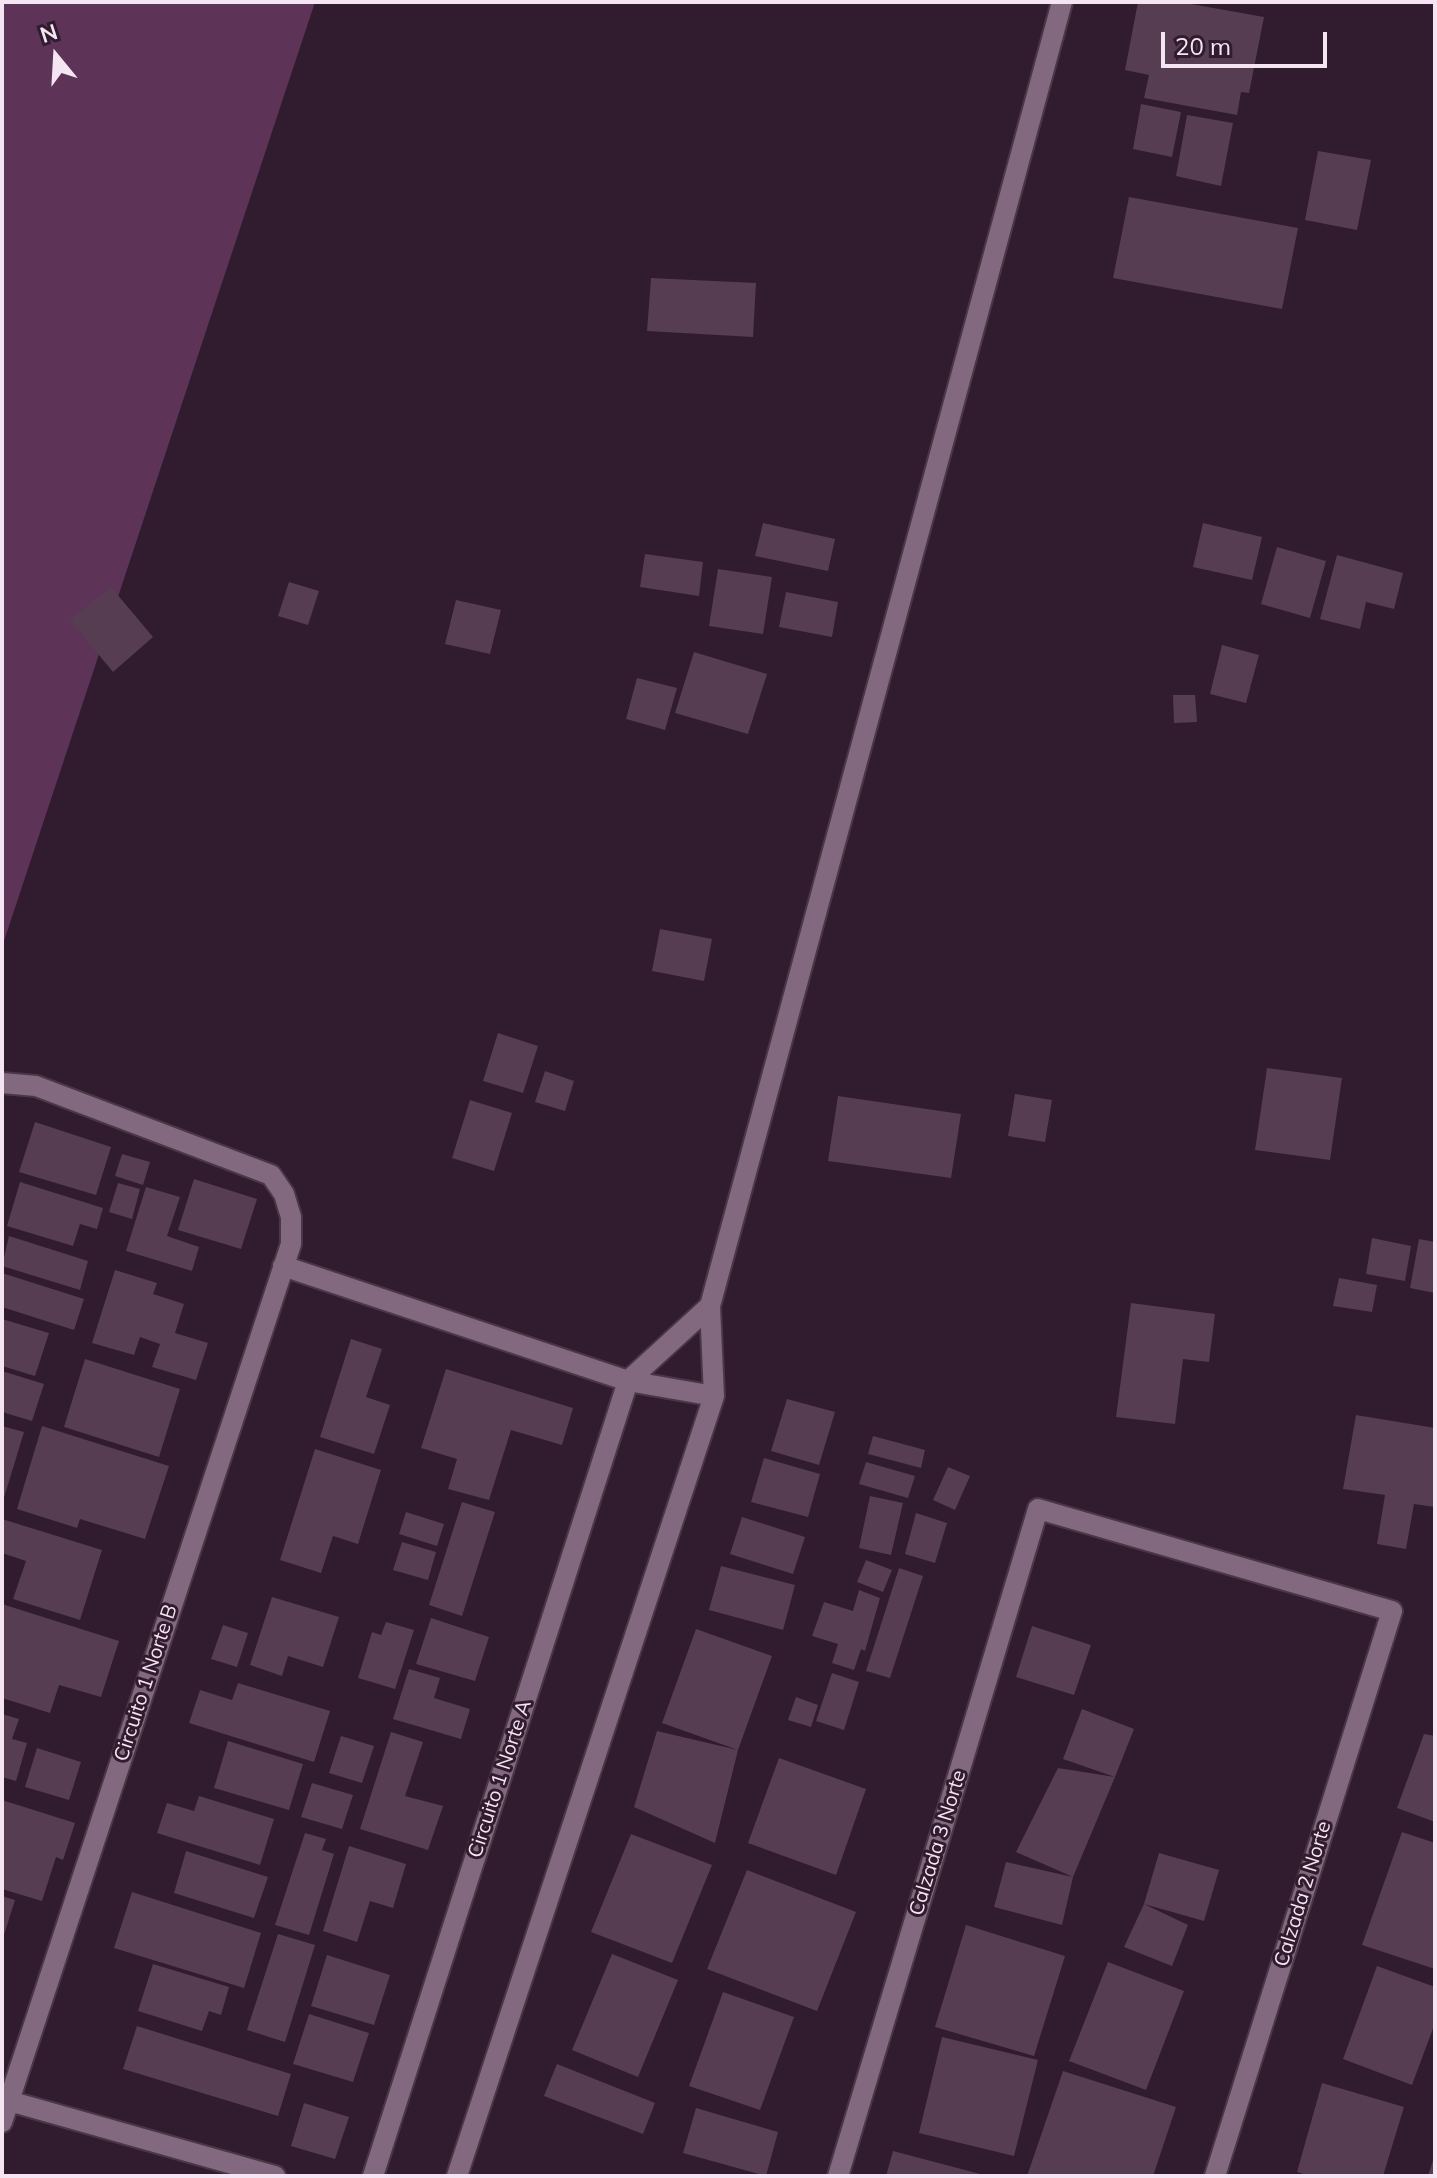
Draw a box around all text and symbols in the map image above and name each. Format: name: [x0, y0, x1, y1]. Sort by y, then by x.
north arrow: [16, 16, 96, 96]
scale bar: [1165, 16, 1331, 66]
text: N: [36, 17, 61, 49]
text: 20 m: [1175, 31, 1231, 61]
street label: Circuito 1 Norte B: [109, 1602, 183, 1764]
street label: Circuito 1 Norte A: [463, 1697, 537, 1861]
street label: Calzada 3 Norte: [904, 1767, 972, 1919]
street label: Calzada 2 Norte: [1269, 1818, 1337, 1970]

